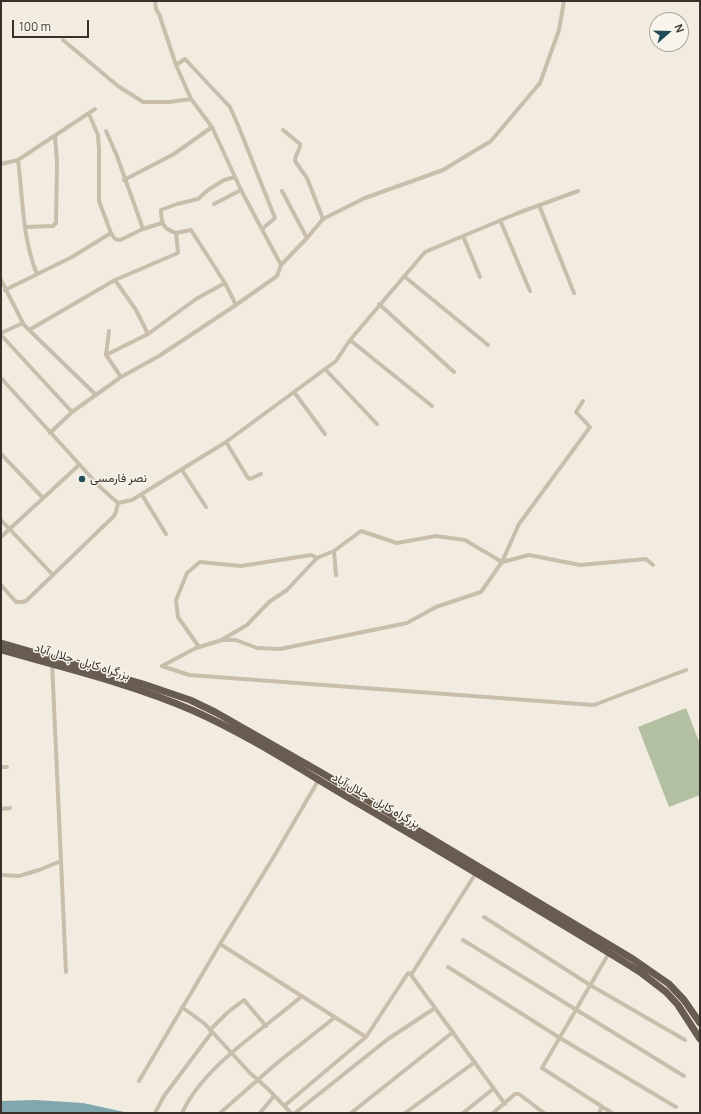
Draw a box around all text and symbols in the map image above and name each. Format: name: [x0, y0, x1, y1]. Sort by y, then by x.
scale bar: [14, 12, 91, 38]
north arrow: [649, 12, 689, 52]
text: 100 m: [19, 18, 51, 35]
text: N: [671, 22, 688, 34]
place label: نصر فارمسی: [90, 472, 147, 486]
marker: نصر فارمسی: [77, 474, 87, 484]
street label: بزرگراه کابل- جلال آباد: [33, 641, 131, 683]
street label: بزرگراه کابل- جلال آباد: [330, 770, 422, 832]

